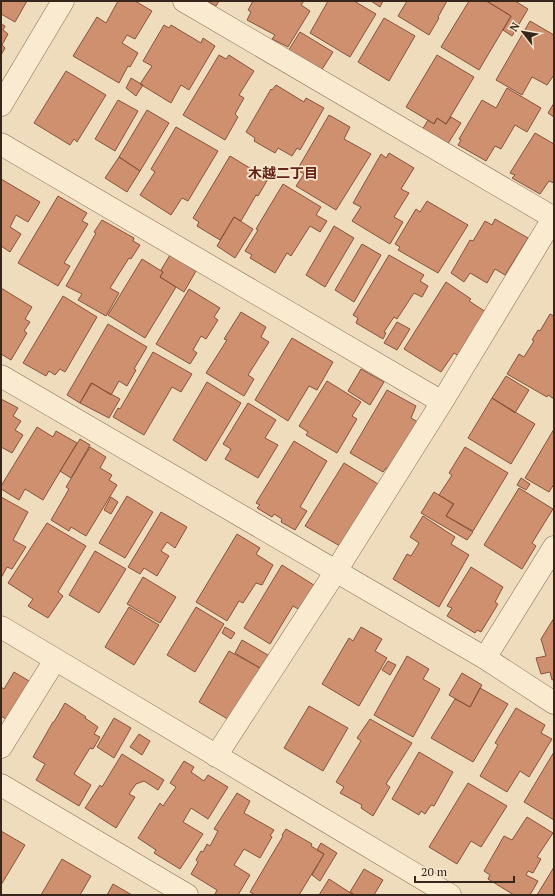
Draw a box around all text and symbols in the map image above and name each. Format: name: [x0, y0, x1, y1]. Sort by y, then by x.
north arrow: [503, 12, 543, 52]
text: N: [506, 19, 523, 34]
district label: 木越二丁目: [248, 163, 318, 182]
scale bar: [415, 858, 514, 884]
text: 20 m: [421, 864, 448, 879]

